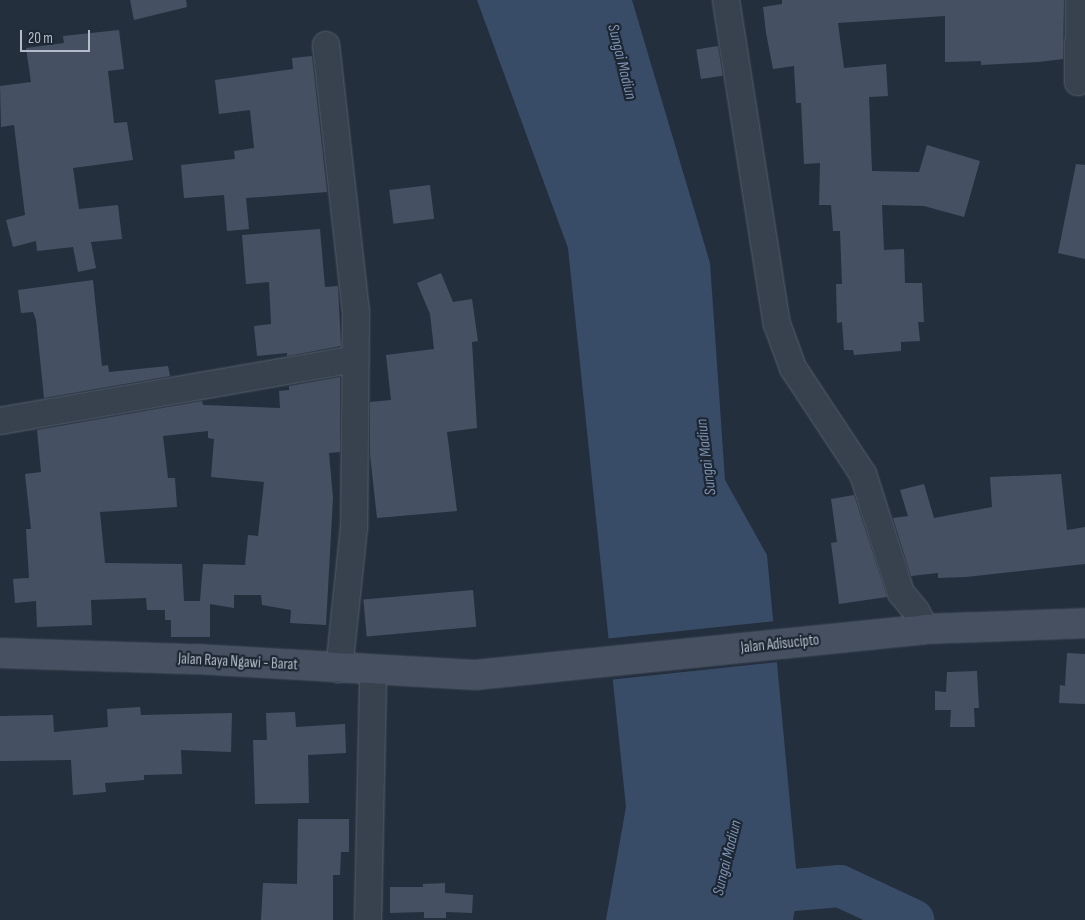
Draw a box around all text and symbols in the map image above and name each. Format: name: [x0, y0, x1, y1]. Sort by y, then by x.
scale bar: [22, 20, 92, 52]
water label: Sungai Madiun: [602, 22, 640, 102]
text: 20 m: [28, 29, 53, 48]
water label: Sungai Madiun: [693, 418, 721, 496]
street label: Jalan Adisucipto: [740, 631, 820, 657]
street label: Jalan Raya Ngawi - Barat: [178, 650, 298, 674]
water label: Sungai Madiun: [709, 818, 747, 898]

